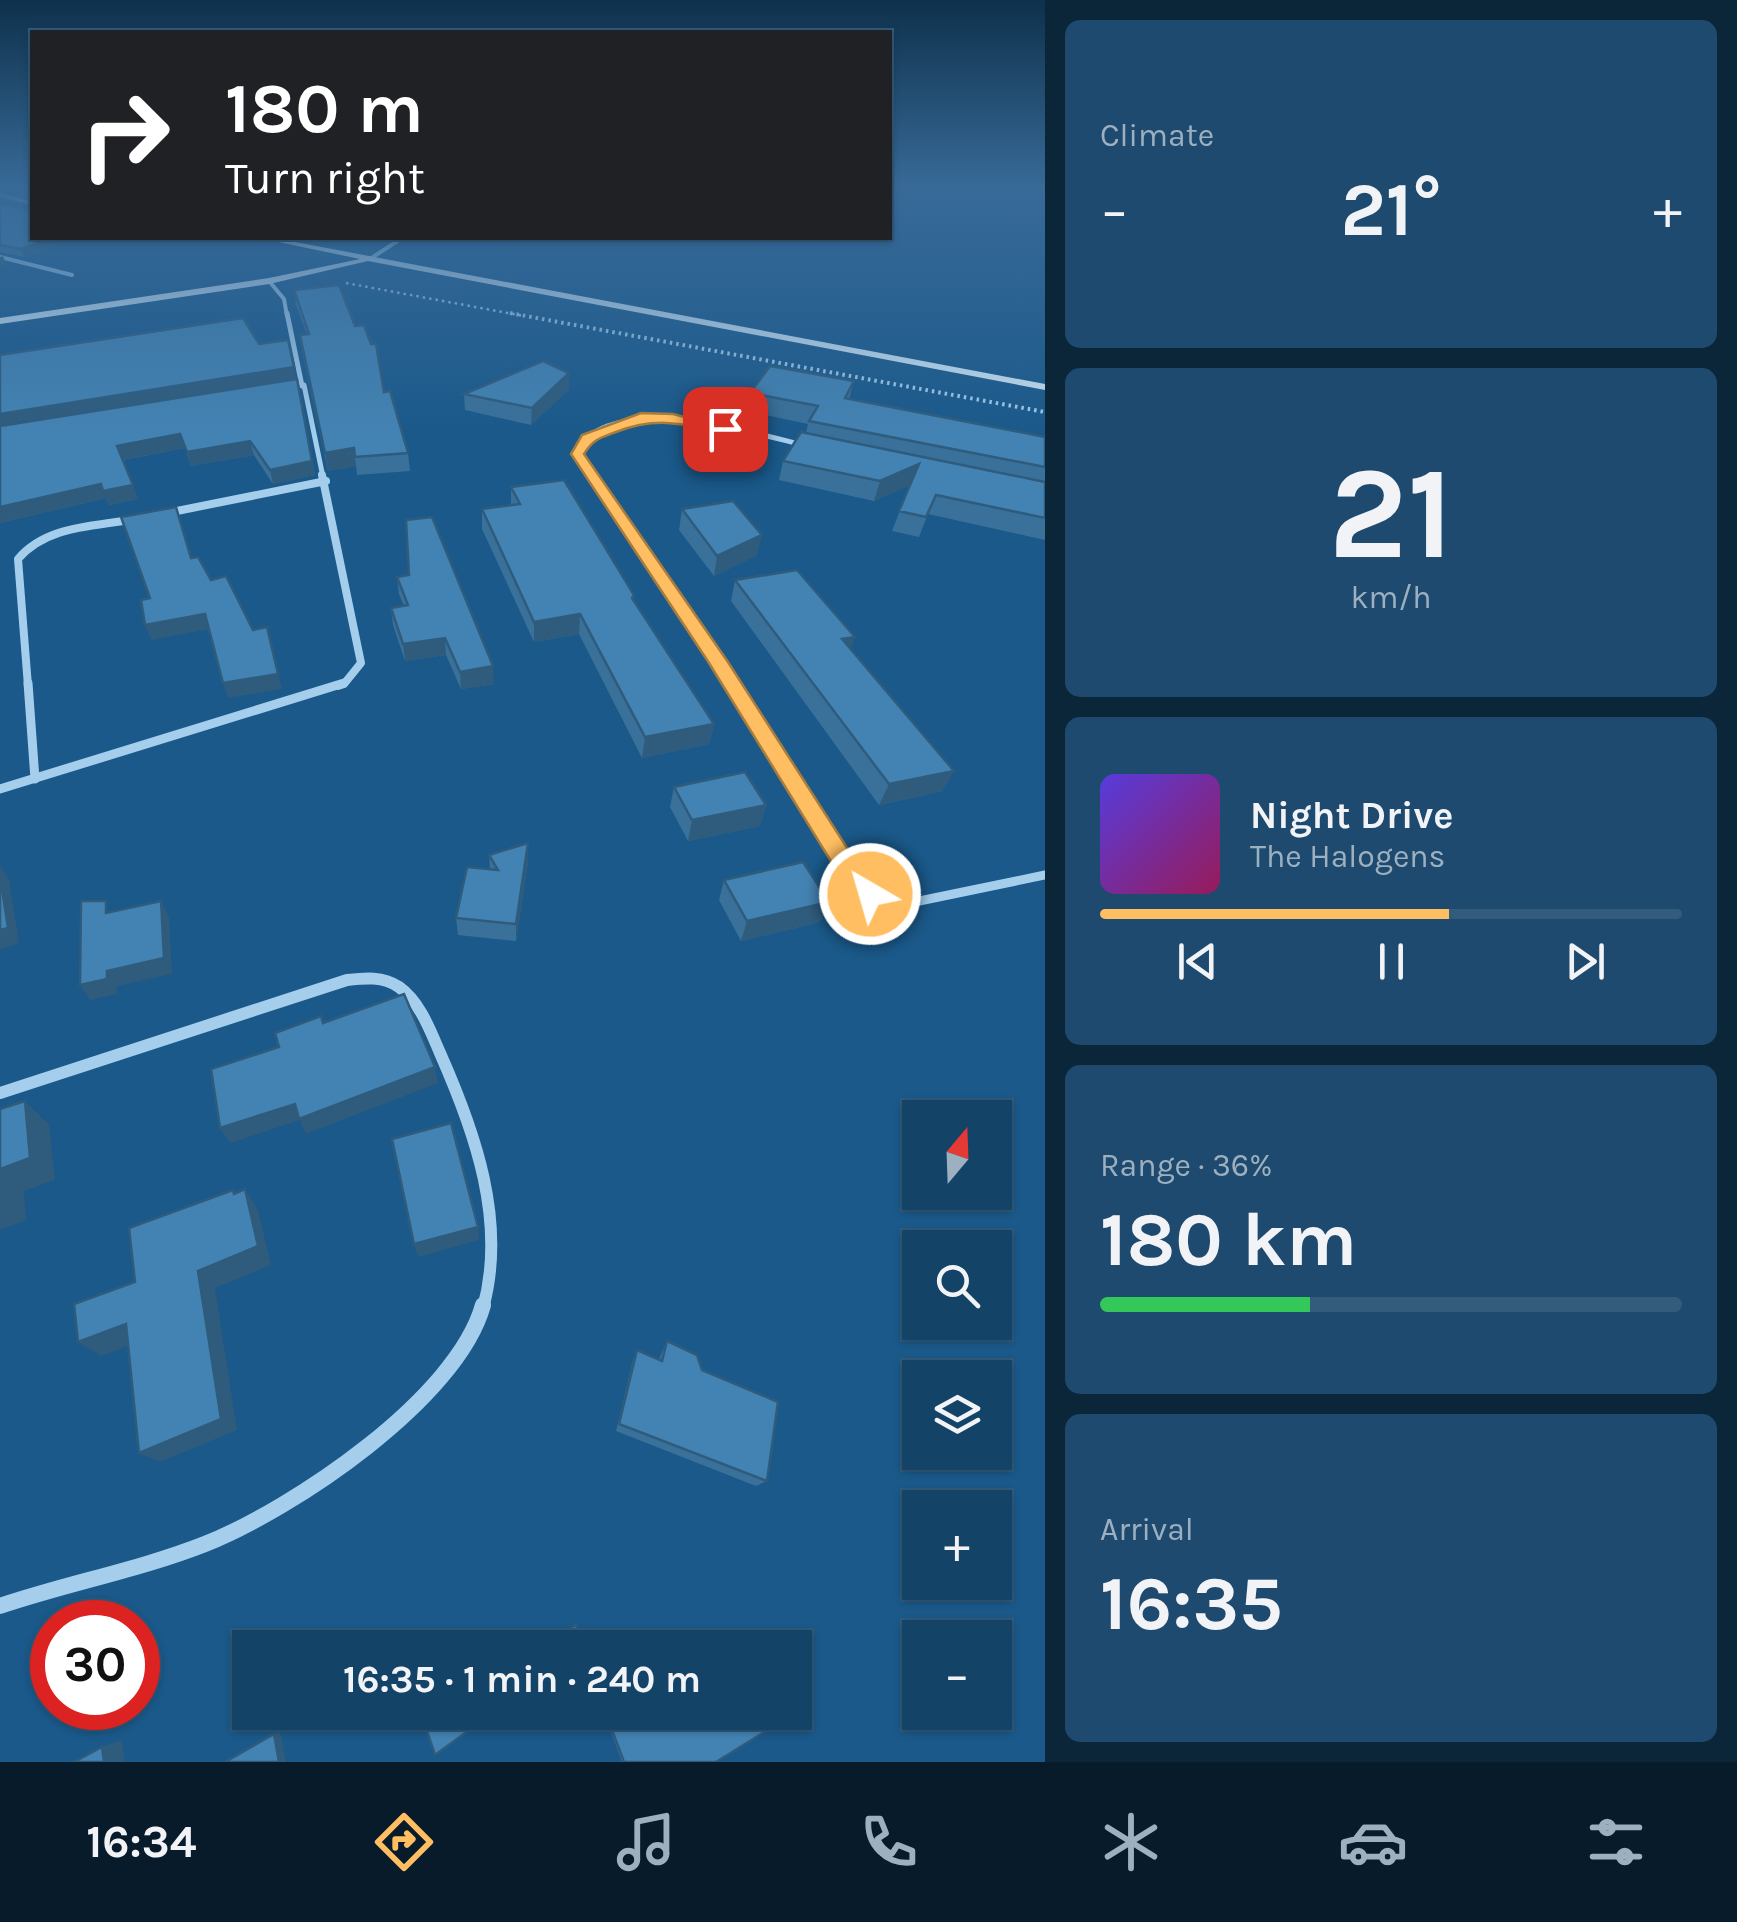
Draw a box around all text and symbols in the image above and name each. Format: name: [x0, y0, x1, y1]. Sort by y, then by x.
text: 180 m: [225, 68, 424, 150]
icon: right: [60, 70, 190, 200]
text: Climate: [1100, 117, 1214, 154]
text: Turn right: [225, 152, 425, 204]
text: 21°: [1340, 166, 1442, 254]
text: −: [1100, 178, 1129, 242]
text: +: [1653, 178, 1682, 242]
pin: [683, 387, 768, 472]
icon: arrive: [698, 402, 753, 457]
text: 21: [1329, 438, 1454, 590]
text: km/h: [1350, 579, 1432, 616]
text: Night Drive: [1250, 793, 1453, 838]
text: The Halogens: [1250, 838, 1445, 875]
position arrow: [818, 842, 922, 946]
icon: previous: [1170, 934, 1225, 989]
icon: pause: [1364, 934, 1419, 989]
icon: next: [1558, 934, 1613, 989]
north arrow: [902, 1100, 1012, 1210]
map controls: [902, 1100, 1012, 1730]
text: Range · 36%: [1100, 1147, 1272, 1184]
text: 180 km: [1100, 1196, 1357, 1284]
button: search: [902, 1230, 1012, 1340]
button: layers: [902, 1360, 1012, 1470]
button: +: [902, 1490, 1012, 1600]
text: Arrival: [1100, 1511, 1194, 1548]
text: 16:35: [1100, 1560, 1283, 1648]
speed limit sign: 30: [30, 1600, 160, 1730]
button: −: [902, 1620, 1012, 1730]
text: 16:35 · 1 min · 240 m: [343, 1657, 701, 1702]
icon: directions: [369, 1807, 439, 1877]
icon: music: [611, 1807, 681, 1877]
icon: phone: [854, 1807, 924, 1877]
icon: climate: [1096, 1807, 1166, 1877]
icon: car: [1338, 1807, 1408, 1877]
icon: filters: [1581, 1807, 1651, 1877]
text: 16:34: [86, 1816, 196, 1868]

